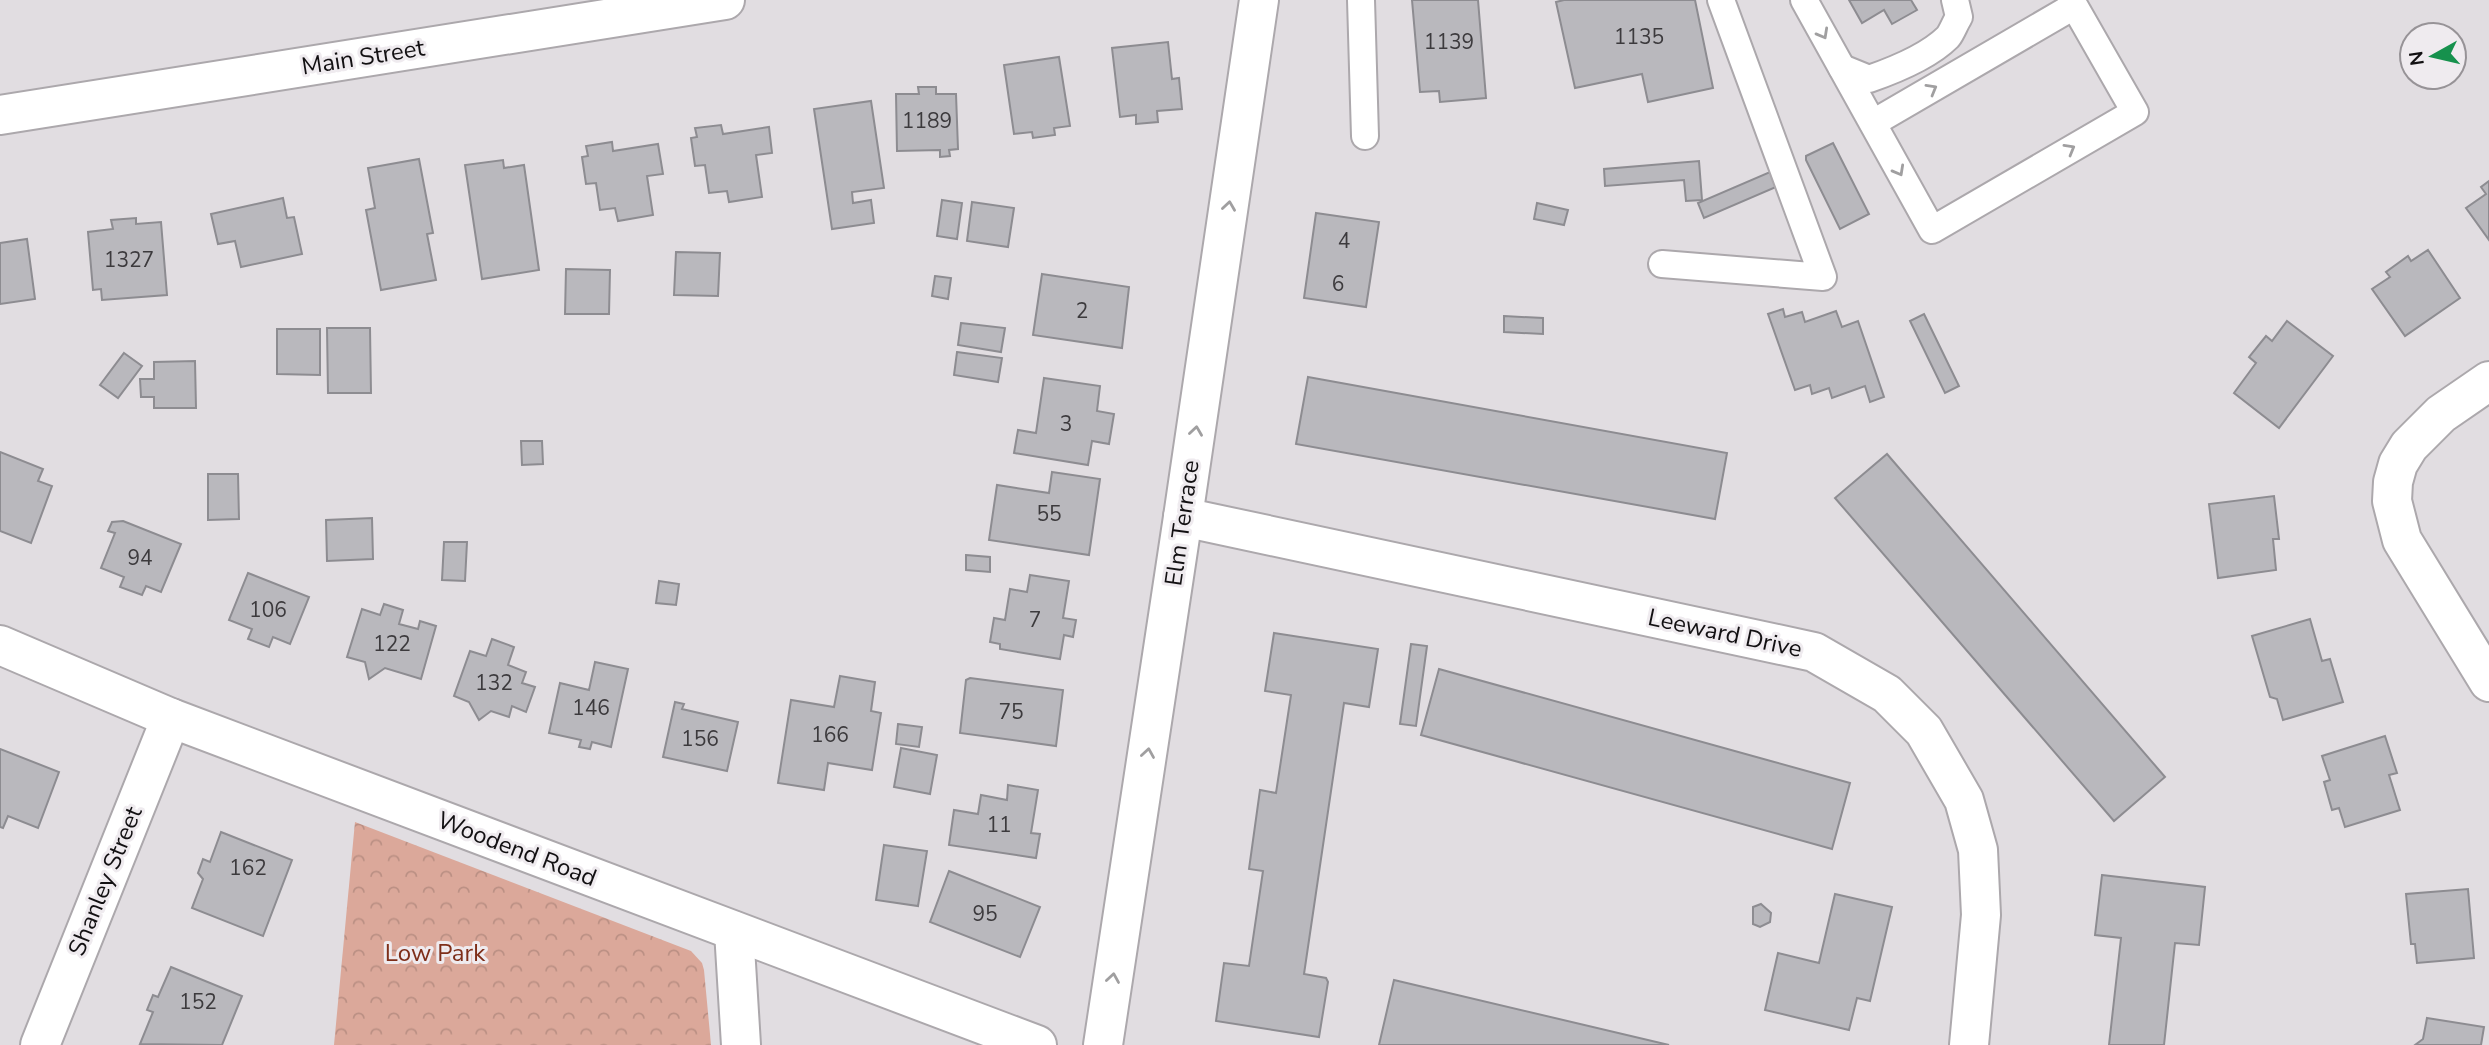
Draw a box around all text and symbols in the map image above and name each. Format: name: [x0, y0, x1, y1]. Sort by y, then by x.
north arrow: [2398, 21, 2468, 91]
house number: 1135: [1614, 23, 1664, 51]
one-way arrow: [1815, 27, 1828, 39]
house number: 1139: [1424, 28, 1474, 56]
street label: Main Street: [299, 31, 427, 83]
text: N: [2403, 49, 2431, 67]
one-way arrow: [1924, 84, 1937, 97]
house number: 1189: [902, 107, 952, 135]
one-way arrow: [2063, 144, 2076, 157]
one-way arrow: [1891, 164, 1904, 176]
one-way arrow: [1221, 200, 1236, 212]
house number: 4: [1338, 227, 1350, 255]
house number: 1327: [104, 246, 154, 274]
house number: 6: [1332, 270, 1344, 298]
house number: 2: [1076, 297, 1088, 325]
house number: 3: [1060, 410, 1072, 438]
one-way arrow: [1188, 425, 1203, 437]
street label: Elm Terrace: [1157, 458, 1207, 588]
house number: 55: [1036, 500, 1062, 528]
house number: 94: [127, 544, 153, 572]
house number: 106: [249, 596, 287, 624]
street label: Leeward Drive: [1645, 601, 1805, 665]
house number: 7: [1029, 606, 1041, 634]
house number: 122: [373, 630, 411, 658]
house number: 132: [475, 669, 513, 697]
house number: 146: [572, 694, 610, 722]
house number: 75: [998, 698, 1024, 726]
house number: 166: [811, 721, 849, 749]
house number: 156: [681, 725, 719, 753]
one-way arrow: [1140, 747, 1155, 759]
street label: Shanley Street: [61, 801, 150, 960]
street label: Woodend Road: [433, 804, 601, 894]
house number: 11: [986, 811, 1012, 839]
house number: 162: [229, 854, 267, 882]
house number: 95: [972, 900, 998, 928]
park label: Low Park: [385, 937, 486, 969]
one-way arrow: [1106, 972, 1121, 984]
house number: 152: [179, 988, 217, 1016]

